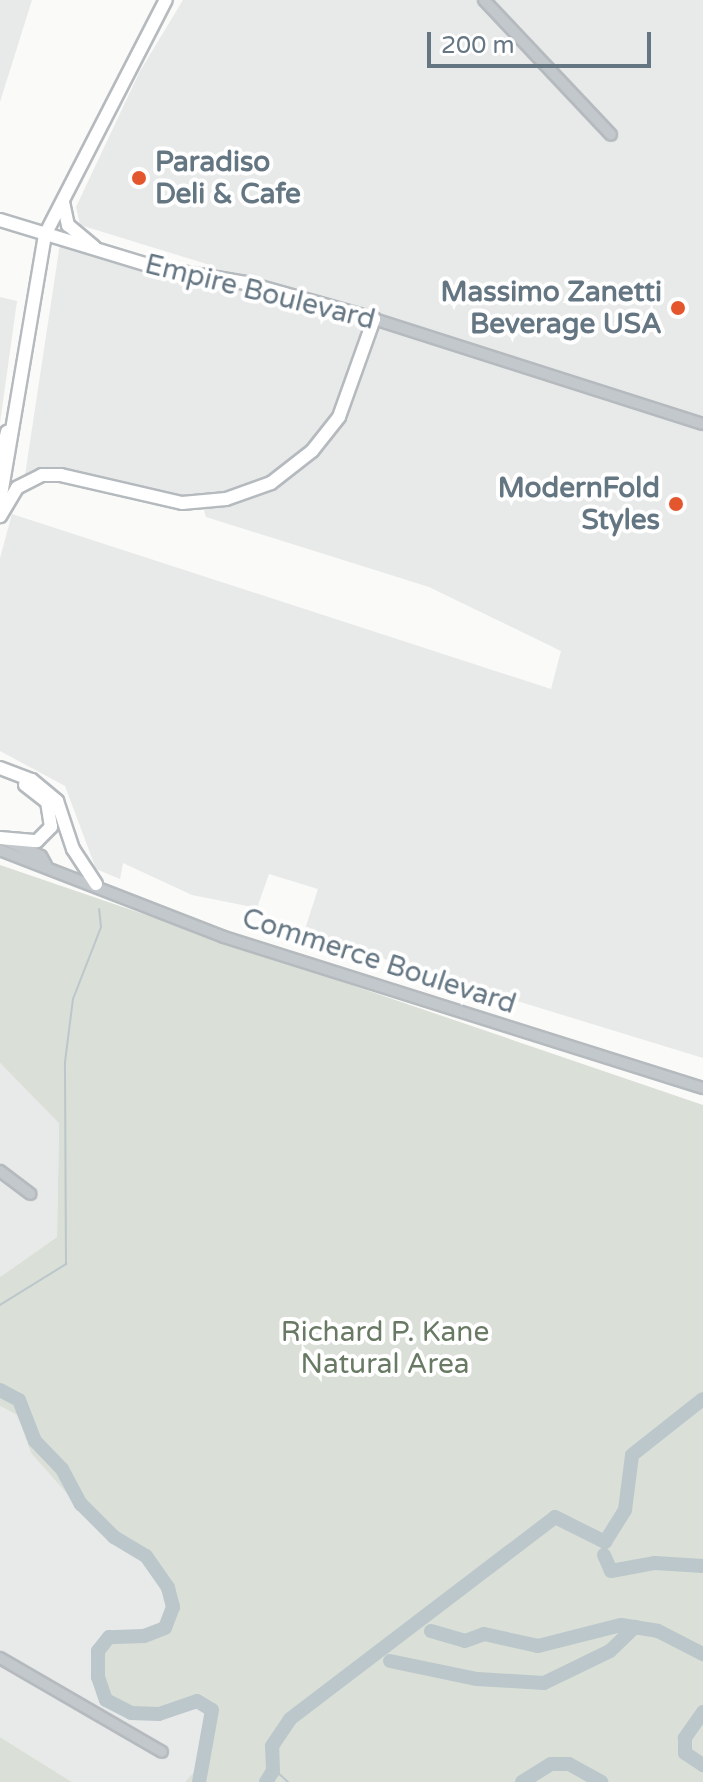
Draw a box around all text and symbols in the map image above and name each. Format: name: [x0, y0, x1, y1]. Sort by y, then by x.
scale bar: [431, 16, 655, 66]
text: 200 m: [441, 31, 515, 60]
place label: Paradiso Deli & Cafe: [155, 145, 301, 211]
marker: Paradiso Deli & Cafe: [130, 169, 148, 187]
street label: Empire Boulevard: [142, 247, 378, 337]
place label: Massimo Zanetti Beverage USA: [440, 275, 662, 341]
marker: Massimo Zanetti Beverage USA: [669, 299, 687, 317]
place label: ModernFold Styles: [498, 471, 660, 537]
marker: ModernFold Styles: [667, 495, 685, 513]
street label: Commerce Boulevard: [238, 901, 520, 1021]
park label: Richard P. Kane Natural Area: [281, 1315, 489, 1381]

